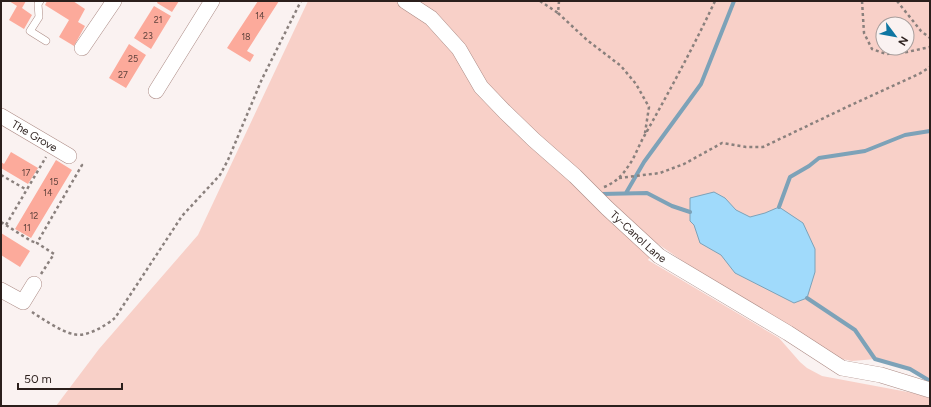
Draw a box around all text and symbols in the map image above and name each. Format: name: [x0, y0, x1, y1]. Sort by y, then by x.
house number: 14: [255, 10, 265, 21]
house number: 21: [154, 14, 162, 25]
north arrow: [875, 16, 915, 56]
house number: 23: [143, 30, 153, 41]
house number: 18: [241, 31, 251, 42]
text: N: [895, 34, 911, 48]
house number: 25: [128, 53, 138, 64]
house number: 27: [118, 69, 128, 80]
street label: The Grove: [9, 117, 60, 154]
house number: 17: [22, 167, 30, 178]
house number: 15: [50, 176, 58, 187]
house number: 14: [43, 187, 53, 198]
street label: Ty-Canol Lane: [608, 208, 669, 265]
house number: 12: [30, 210, 38, 221]
house number: 11: [23, 222, 31, 233]
scale bar: [18, 365, 122, 391]
text: 50 m: [24, 372, 52, 386]

